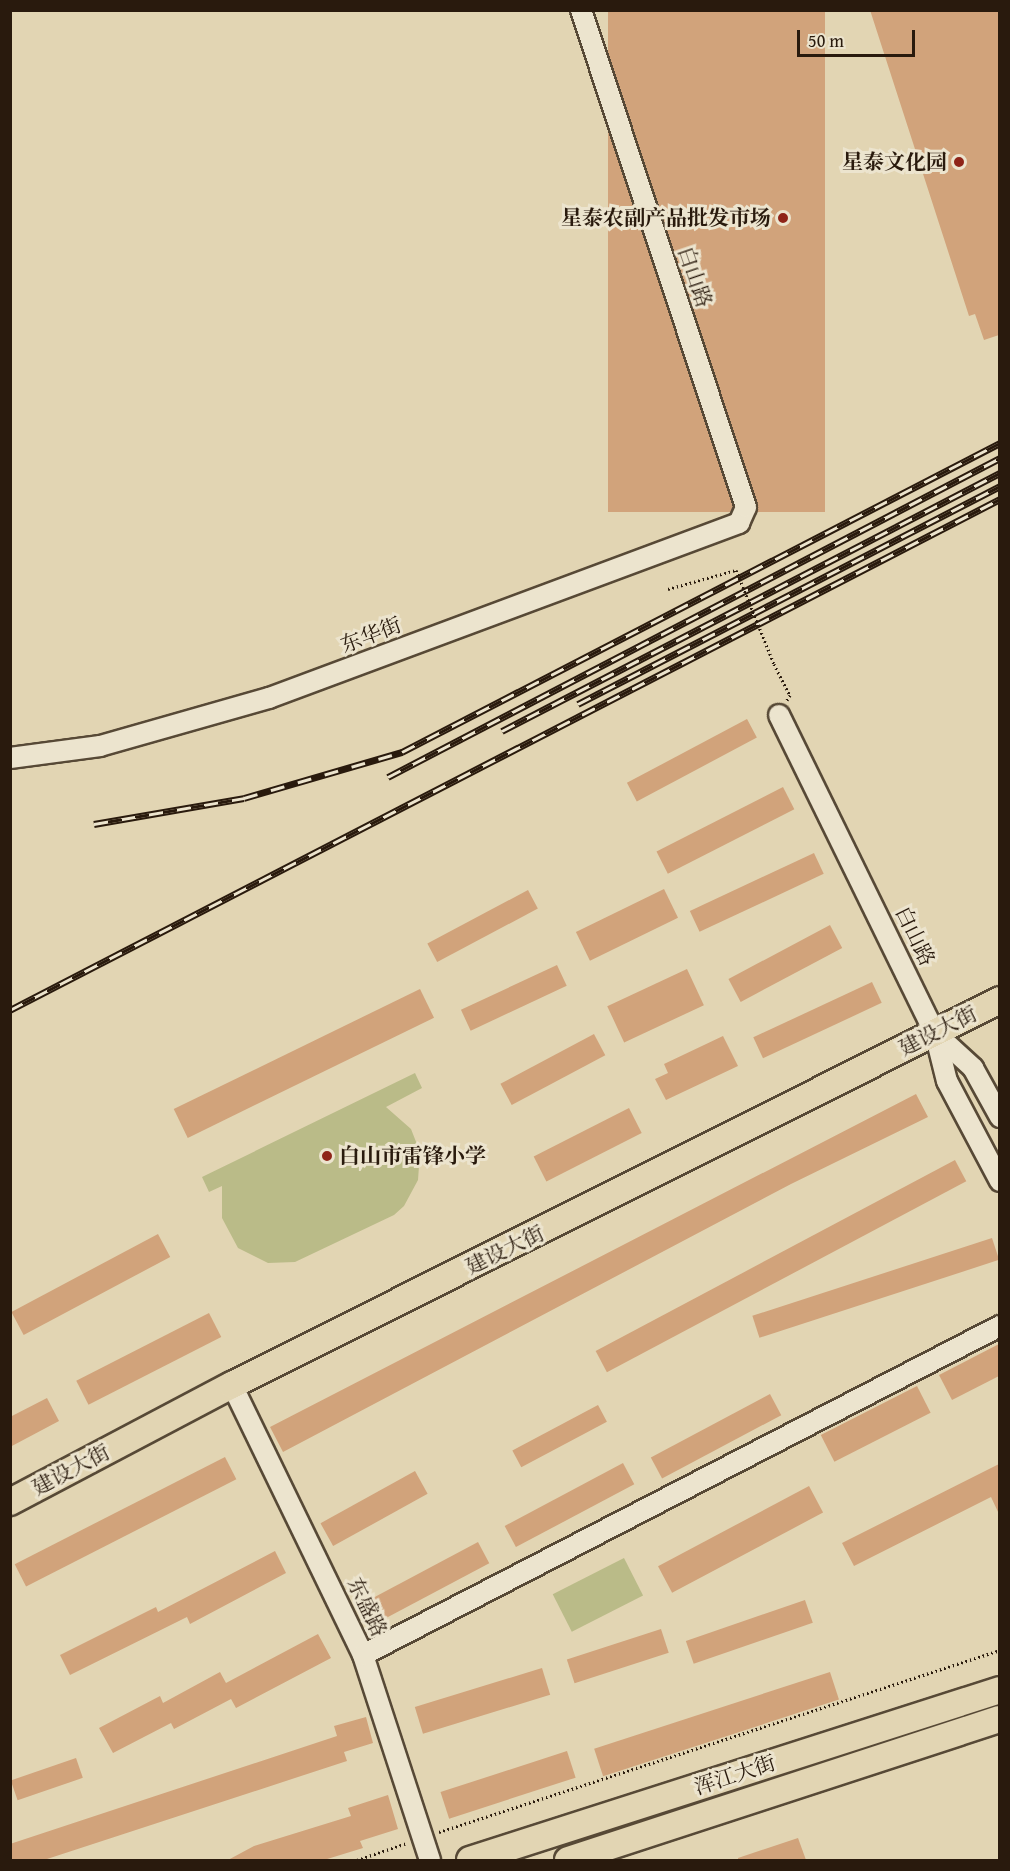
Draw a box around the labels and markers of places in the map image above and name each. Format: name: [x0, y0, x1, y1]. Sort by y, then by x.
place label: 星泰文化园: [842, 149, 947, 175]
marker: 星泰文化园: [952, 155, 966, 169]
place label: 星泰农副产品批发市场: [561, 205, 771, 231]
marker: 星泰农副产品批发市场: [776, 211, 790, 225]
place label: 白山市雷锋小学: [339, 1143, 486, 1169]
marker: 白山市雷锋小学: [320, 1149, 334, 1163]

